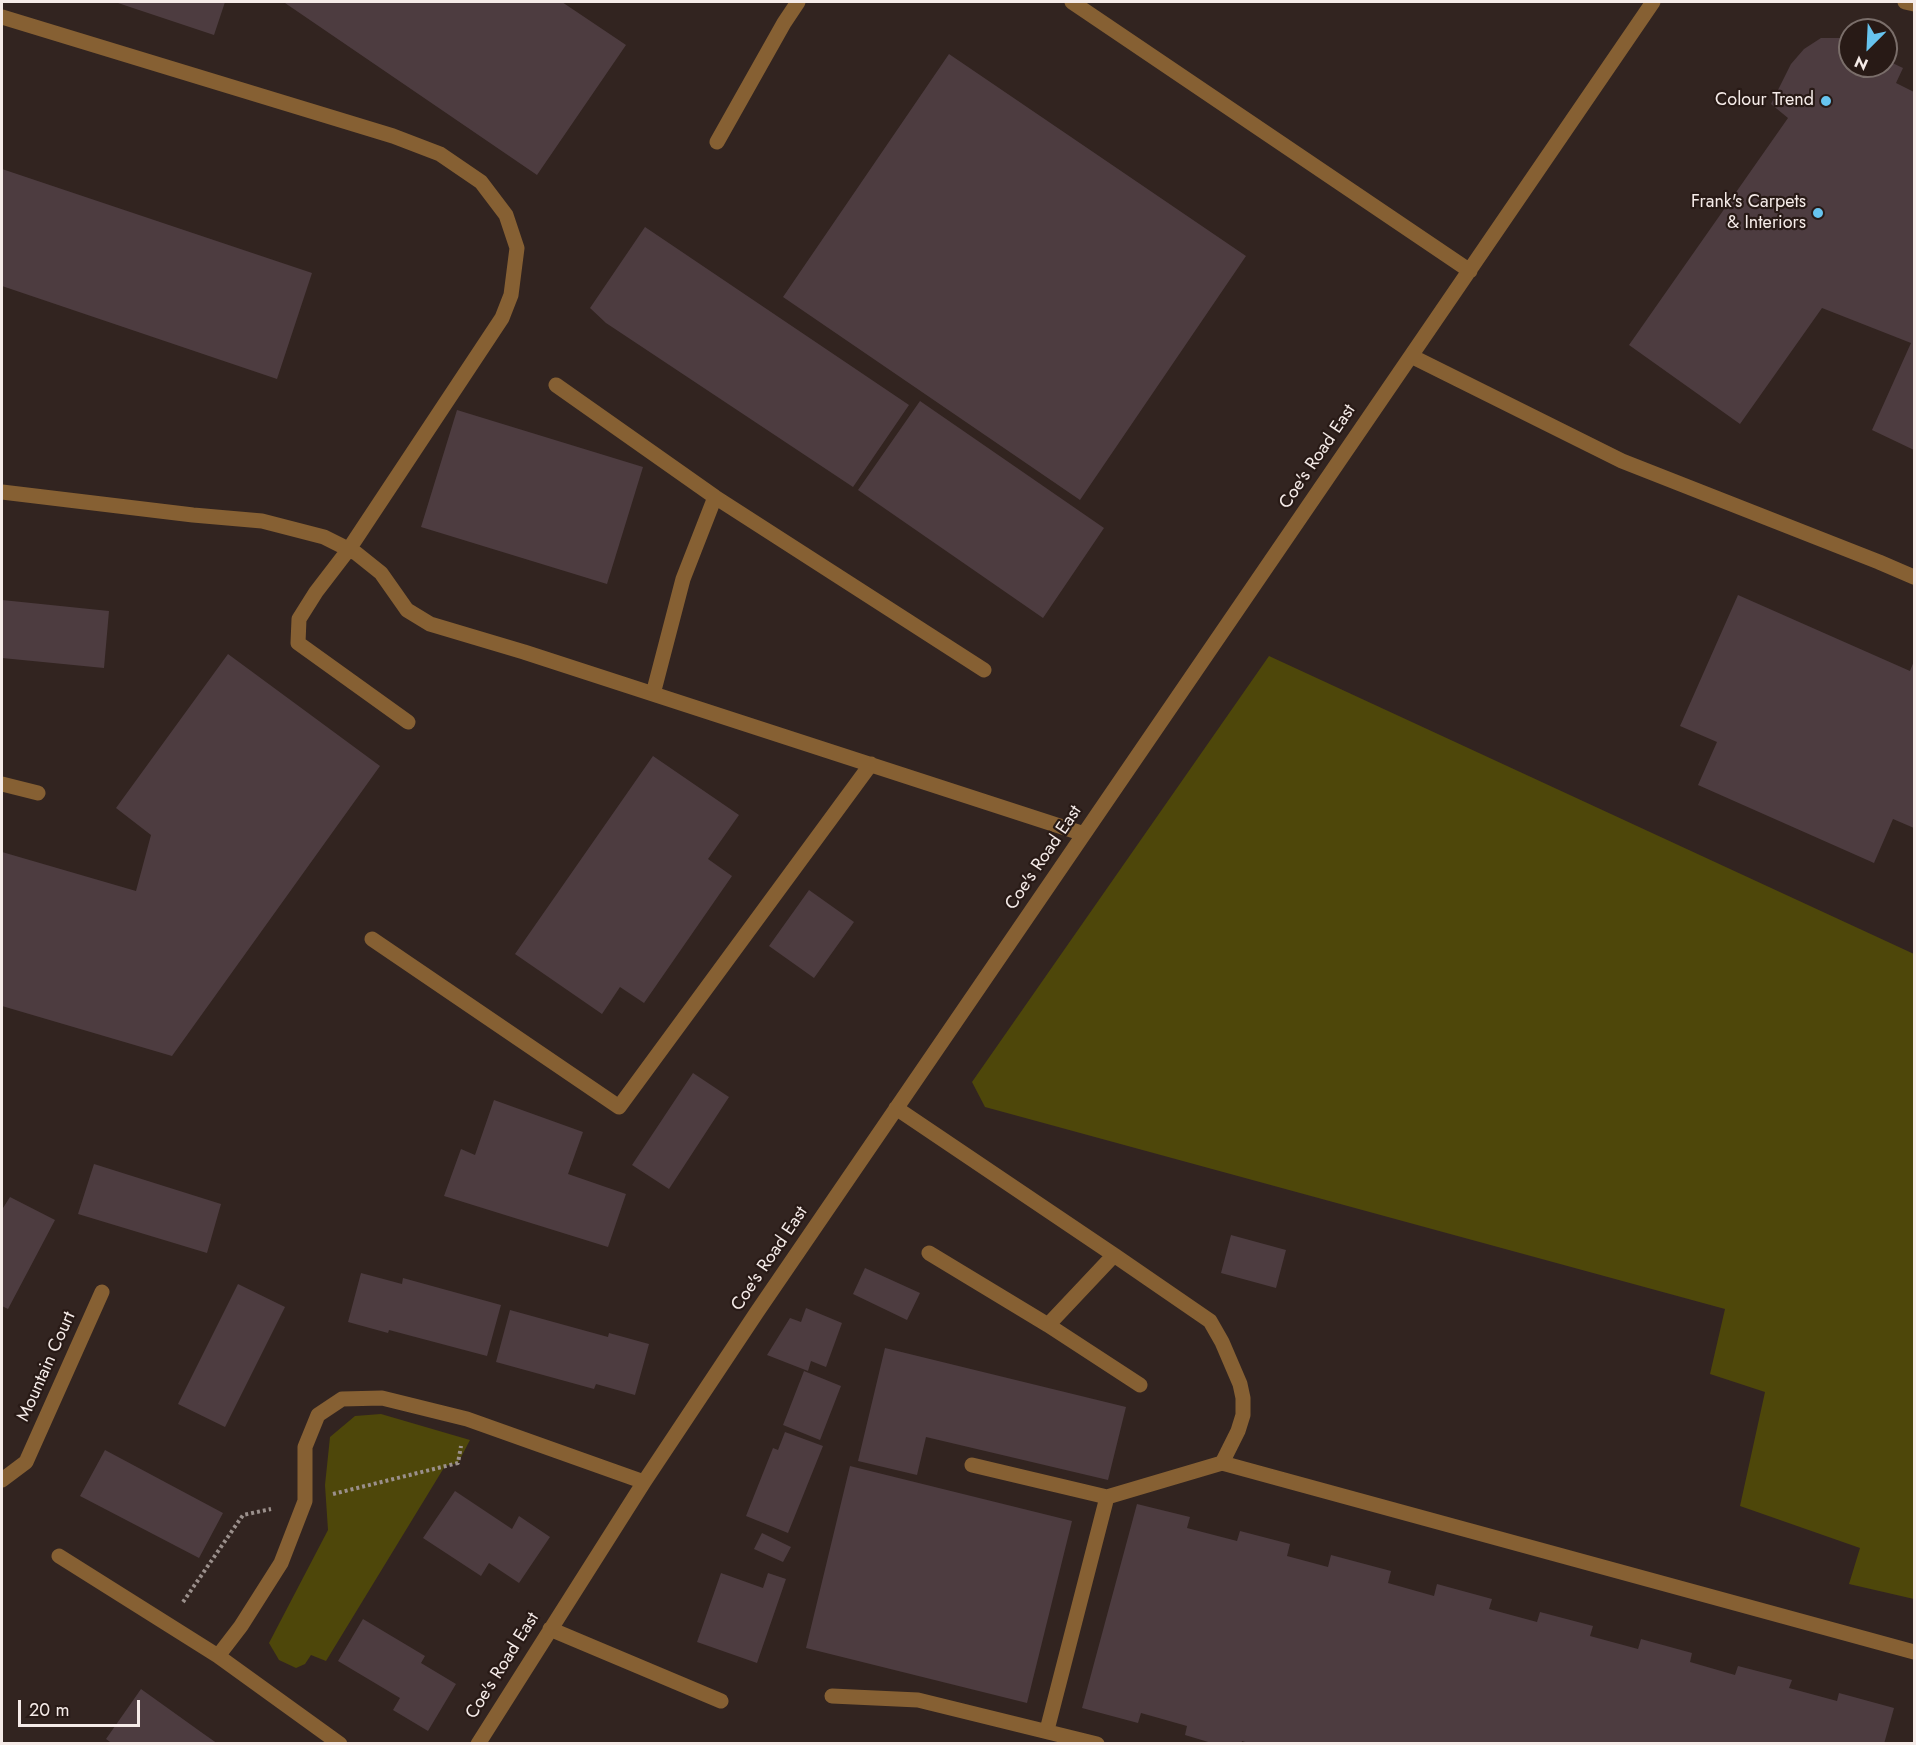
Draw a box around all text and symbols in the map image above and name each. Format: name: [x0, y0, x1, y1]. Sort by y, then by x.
north arrow: [1838, 18, 1898, 78]
text: N: [1851, 50, 1872, 76]
place label: Colour Trend: [1715, 90, 1814, 112]
marker: Colour Trend: [1819, 94, 1833, 108]
place label: Frank's Carpets & Interiors: [1691, 192, 1806, 234]
marker: Frank's Carpets & Interiors: [1811, 206, 1825, 220]
street label: Coe's Road East: [1275, 401, 1361, 513]
street label: Coe's Road East: [1001, 802, 1087, 914]
street label: Coe's Road East: [727, 1203, 813, 1315]
street label: Mountain Court: [13, 1309, 81, 1425]
street label: Coe's Road East: [462, 1609, 544, 1723]
scale bar: [21, 1688, 142, 1726]
text: 20 m: [29, 1697, 69, 1723]

